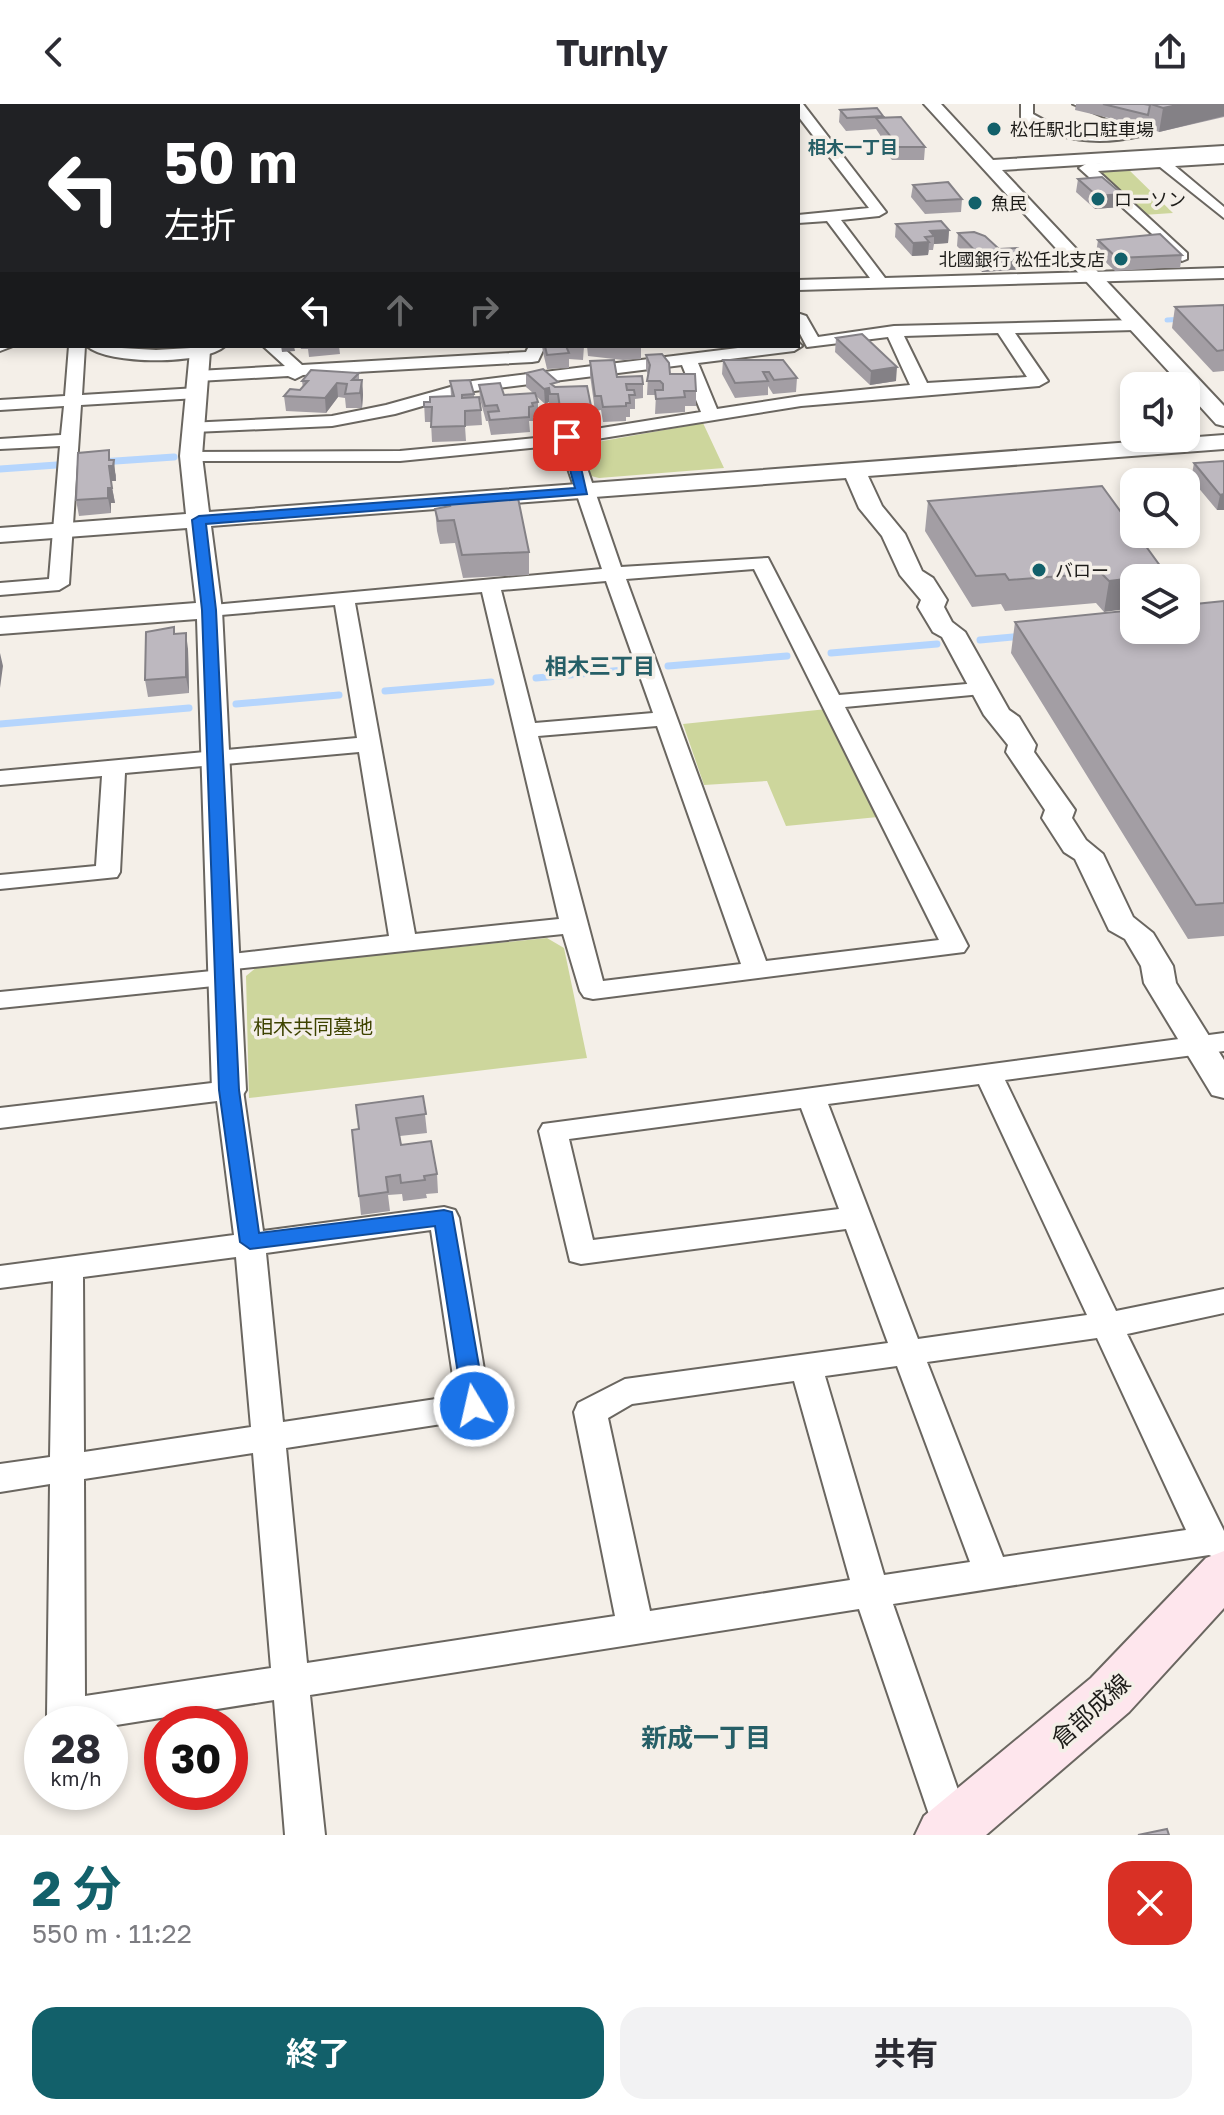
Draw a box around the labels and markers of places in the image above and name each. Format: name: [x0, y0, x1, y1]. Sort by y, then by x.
place label: 松任駅北口駐車場: [1010, 118, 1154, 140]
marker: 松任駅北口駐車場: [985, 120, 1003, 138]
place label: ローソン: [1114, 188, 1186, 210]
marker: ローソン: [1089, 190, 1107, 208]
place label: 魚民: [991, 192, 1027, 214]
marker: 魚民: [966, 194, 984, 212]
place label: 北國銀行 松任北支店: [939, 248, 1105, 270]
marker: 北國銀行 松任北支店: [1112, 250, 1130, 268]
pin: [533, 403, 601, 471]
place label: バロー: [1055, 559, 1109, 581]
marker: バロー: [1030, 561, 1048, 579]

